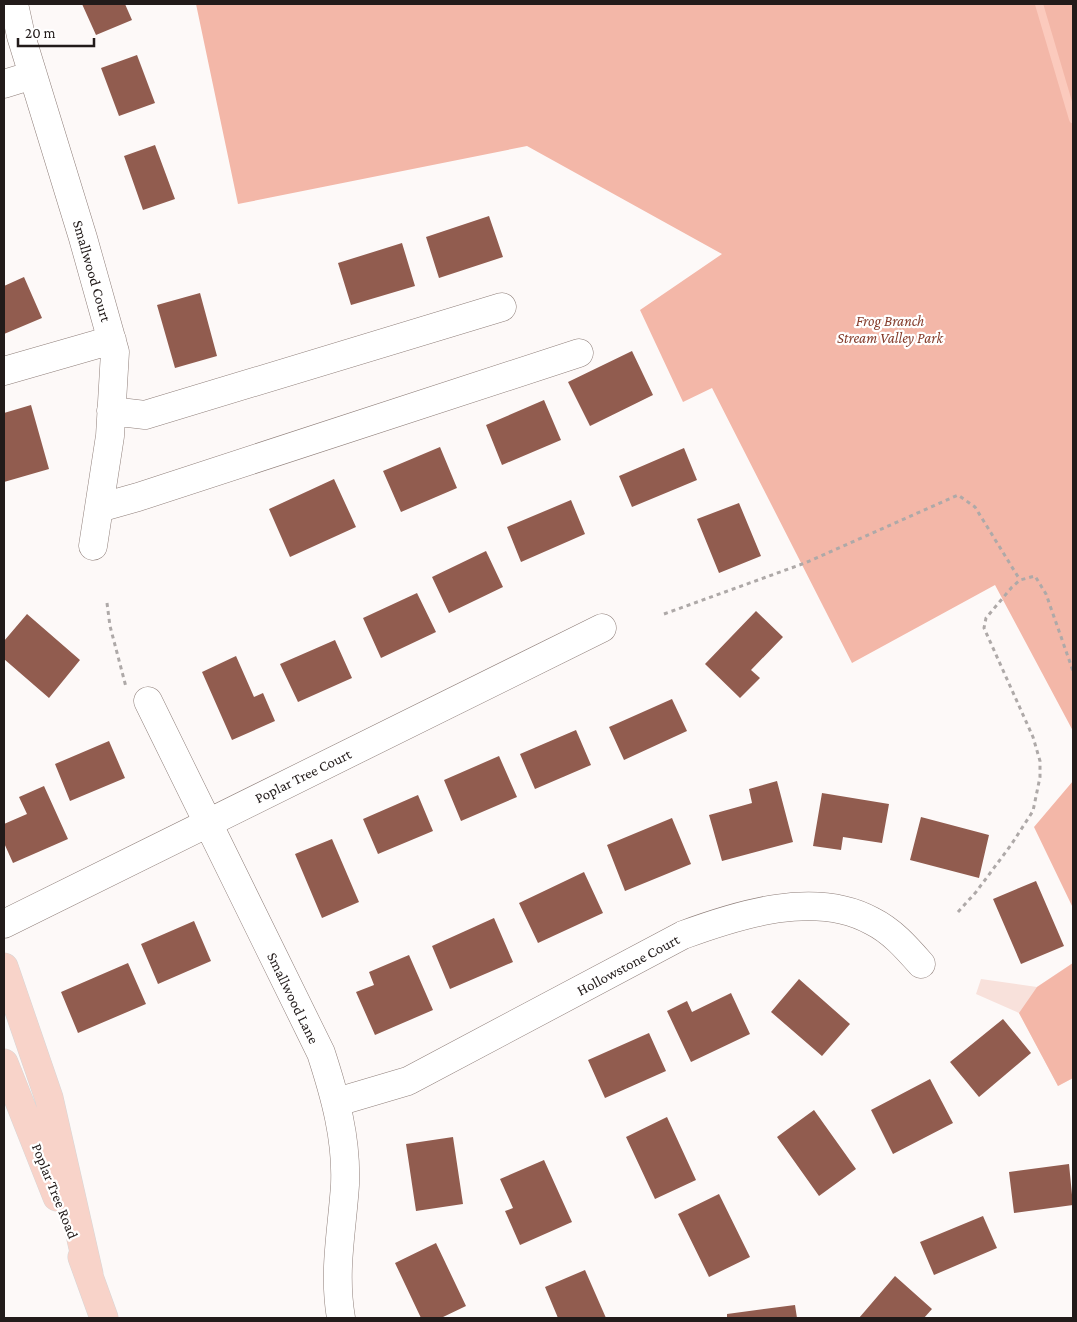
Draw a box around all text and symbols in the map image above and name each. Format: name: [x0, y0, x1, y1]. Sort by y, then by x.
scale bar: [18, 15, 94, 47]
text: 20 m: [25, 25, 56, 41]
street label: Smallwood Court: [70, 218, 114, 325]
park label: Frog Branch Stream Valley Park: [837, 313, 944, 347]
street label: Poplar Tree Court: [252, 745, 355, 807]
street label: Hollowstone Court: [574, 931, 683, 999]
street label: Smallwood Lane: [264, 950, 322, 1047]
street label: Poplar Tree Road: [28, 1141, 81, 1241]

